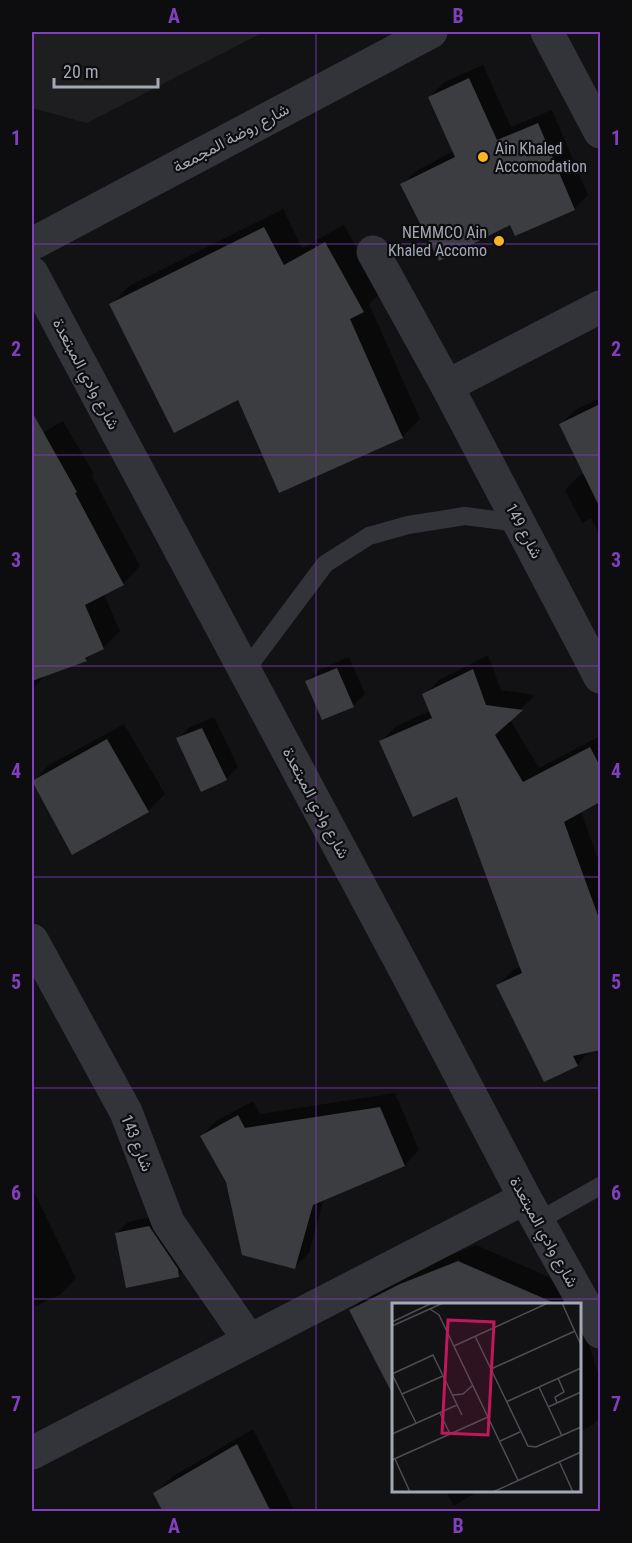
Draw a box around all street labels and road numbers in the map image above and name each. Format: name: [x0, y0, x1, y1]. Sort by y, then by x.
street label: شارع روضة المجمعة: [170, 99, 293, 178]
street label: شارع وادي المبتعدة: [45, 315, 123, 435]
street label: شارع 149: [500, 500, 546, 563]
street label: شارع وادي المبتعدة: [275, 744, 353, 864]
street label: شارع 143: [115, 1112, 157, 1175]
street label: شارع وادي المبتعدة: [502, 1174, 582, 1292]

